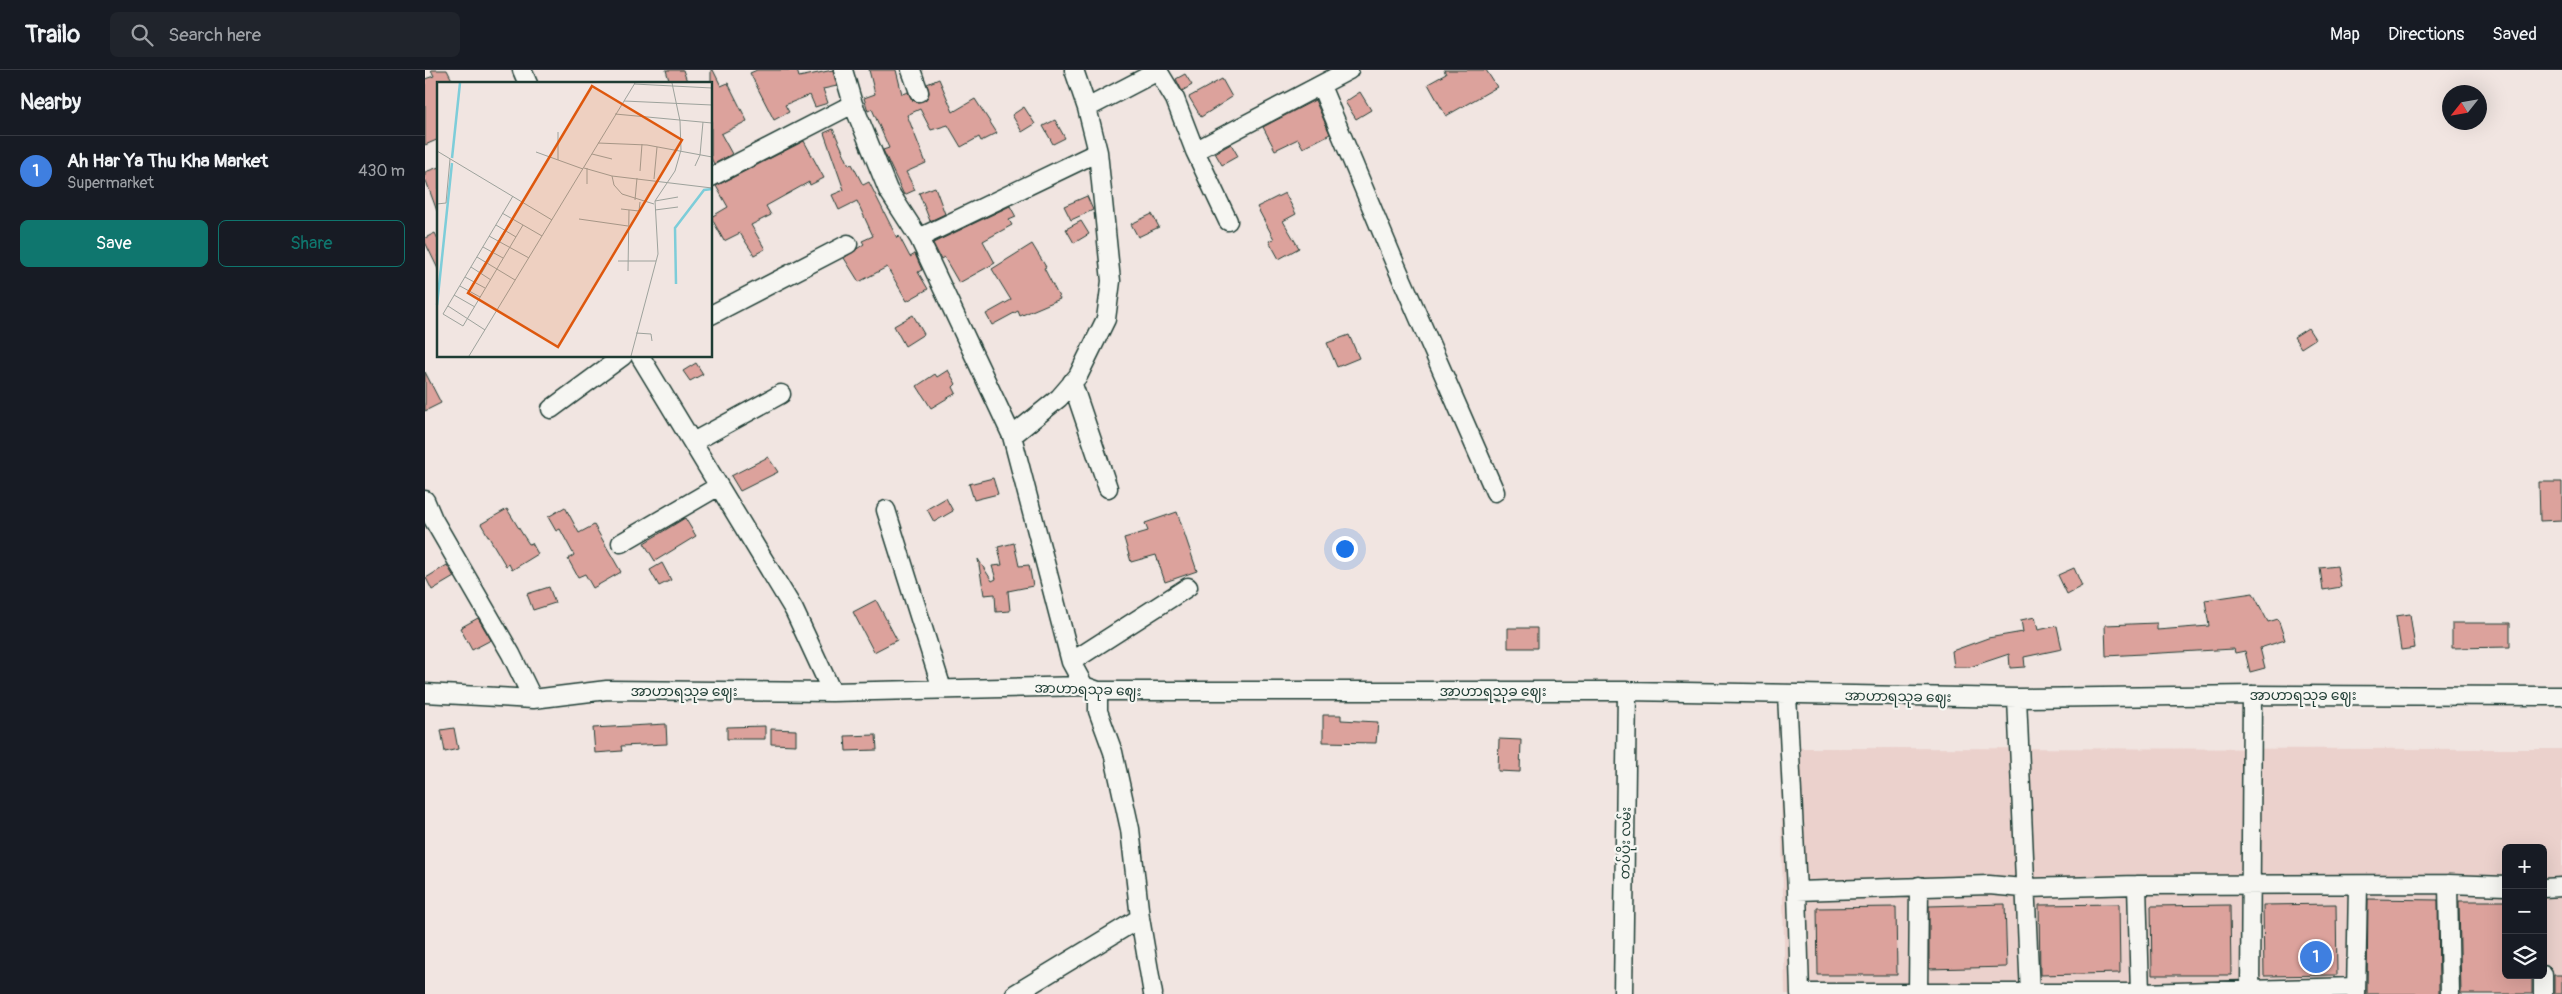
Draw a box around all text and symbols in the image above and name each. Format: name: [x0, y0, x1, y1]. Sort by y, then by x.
search box: [110, 12, 460, 57]
text: Trailo: [25, 20, 80, 49]
icon: search: [128, 21, 156, 49]
text: Search here: [168, 23, 261, 47]
text: Map: [2330, 23, 2360, 46]
text: Directions: [2388, 23, 2464, 46]
text: Saved: [2492, 23, 2537, 46]
inset map: [437, 82, 713, 358]
north arrow: [2442, 85, 2487, 130]
text: Nearby: [20, 89, 81, 116]
text: Ah Har Ya Thu Kha Market: [67, 149, 268, 173]
text: 1: [33, 161, 39, 181]
text: 430 m: [358, 161, 405, 181]
text: Supermarket: [67, 173, 154, 193]
button: Save: [20, 220, 208, 267]
button: Share: [218, 220, 405, 267]
your location: [1332, 536, 1358, 562]
street label: အာဟာရသုခ ဈေး: [1034, 679, 1142, 703]
street label: အာဟာရသုခ ဈေး: [630, 683, 738, 703]
street label: အာဟာရသုခ ဈေး: [1439, 683, 1547, 703]
street label: အာဟာရသုခ ဈေး: [1844, 687, 1952, 709]
street label: အာဟာရသုခ ဈေး: [2249, 687, 2357, 707]
street label: တပ်ပိုး လမ်း: [1614, 807, 1638, 880]
map controls: [2502, 844, 2547, 979]
button: +: [2502, 844, 2547, 889]
button: −: [2502, 889, 2547, 934]
button: layers: [2502, 934, 2547, 979]
pin: 1: [2300, 938, 2332, 976]

